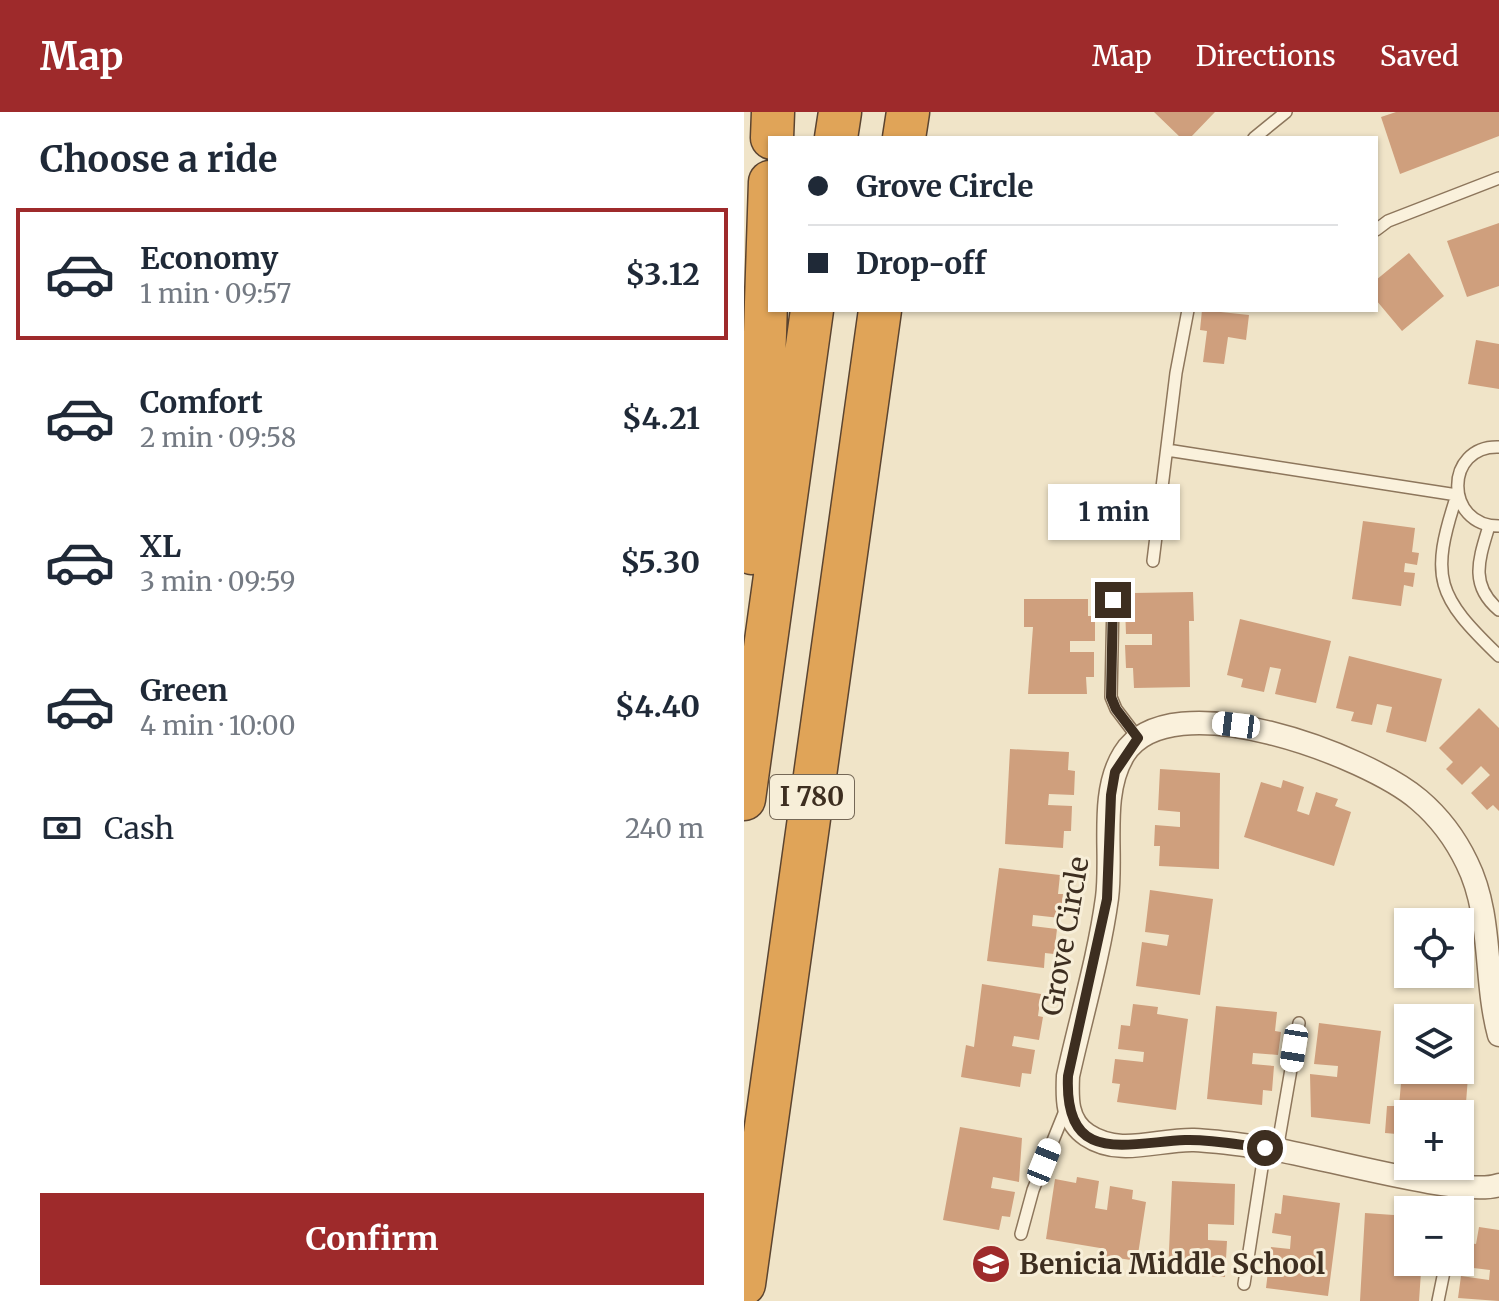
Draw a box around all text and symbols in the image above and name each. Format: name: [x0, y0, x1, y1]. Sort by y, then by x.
text: Map: [40, 33, 124, 80]
text: Map: [1092, 38, 1152, 74]
text: Directions: [1196, 38, 1336, 74]
text: Saved: [1380, 38, 1459, 74]
text: Choose a ride: [40, 137, 277, 182]
text: Grove Circle: [856, 167, 1033, 205]
icon: car: [44, 238, 116, 310]
text: Economy: [140, 239, 278, 277]
text: Drop-off: [856, 244, 986, 282]
text: $3.12: [625, 255, 700, 293]
text: 1 min · 09:57: [140, 277, 291, 310]
icon: car: [44, 382, 116, 454]
text: Comfort: [140, 383, 263, 421]
text: $4.21: [622, 399, 700, 437]
text: 2 min · 09:58: [140, 421, 296, 454]
callout: 1 min: [1047, 484, 1179, 540]
text: 1 min: [1079, 495, 1149, 528]
icon: car: [44, 526, 116, 598]
text: XL: [140, 527, 181, 565]
text: $5.30: [620, 543, 700, 581]
text: 3 min · 09:59: [140, 565, 296, 598]
route end: [1095, 582, 1131, 618]
icon: car: [44, 670, 116, 742]
text: Green: [140, 671, 228, 709]
text: $4.40: [615, 687, 700, 725]
text: 4 min · 10:00: [140, 709, 296, 742]
car: [1211, 710, 1261, 740]
road number: I 780: [770, 775, 854, 819]
icon: cash: [40, 806, 84, 850]
text: Cash: [104, 809, 174, 847]
text: 240 m: [625, 812, 704, 845]
street label: Grove Circle: [1033, 854, 1097, 1018]
map controls: [1394, 908, 1474, 1276]
button: locate: [1394, 908, 1474, 988]
button: layers: [1394, 1004, 1474, 1084]
car: [1278, 1022, 1310, 1074]
button: +: [1394, 1100, 1474, 1180]
route start: [1247, 1130, 1283, 1166]
car: [1024, 1135, 1064, 1189]
button: Confirm: [40, 1193, 704, 1285]
button: −: [1394, 1196, 1474, 1276]
school or university icon: Benicia Middle School: [970, 1243, 1012, 1285]
place label: Benicia Middle School: [1019, 1246, 1325, 1282]

